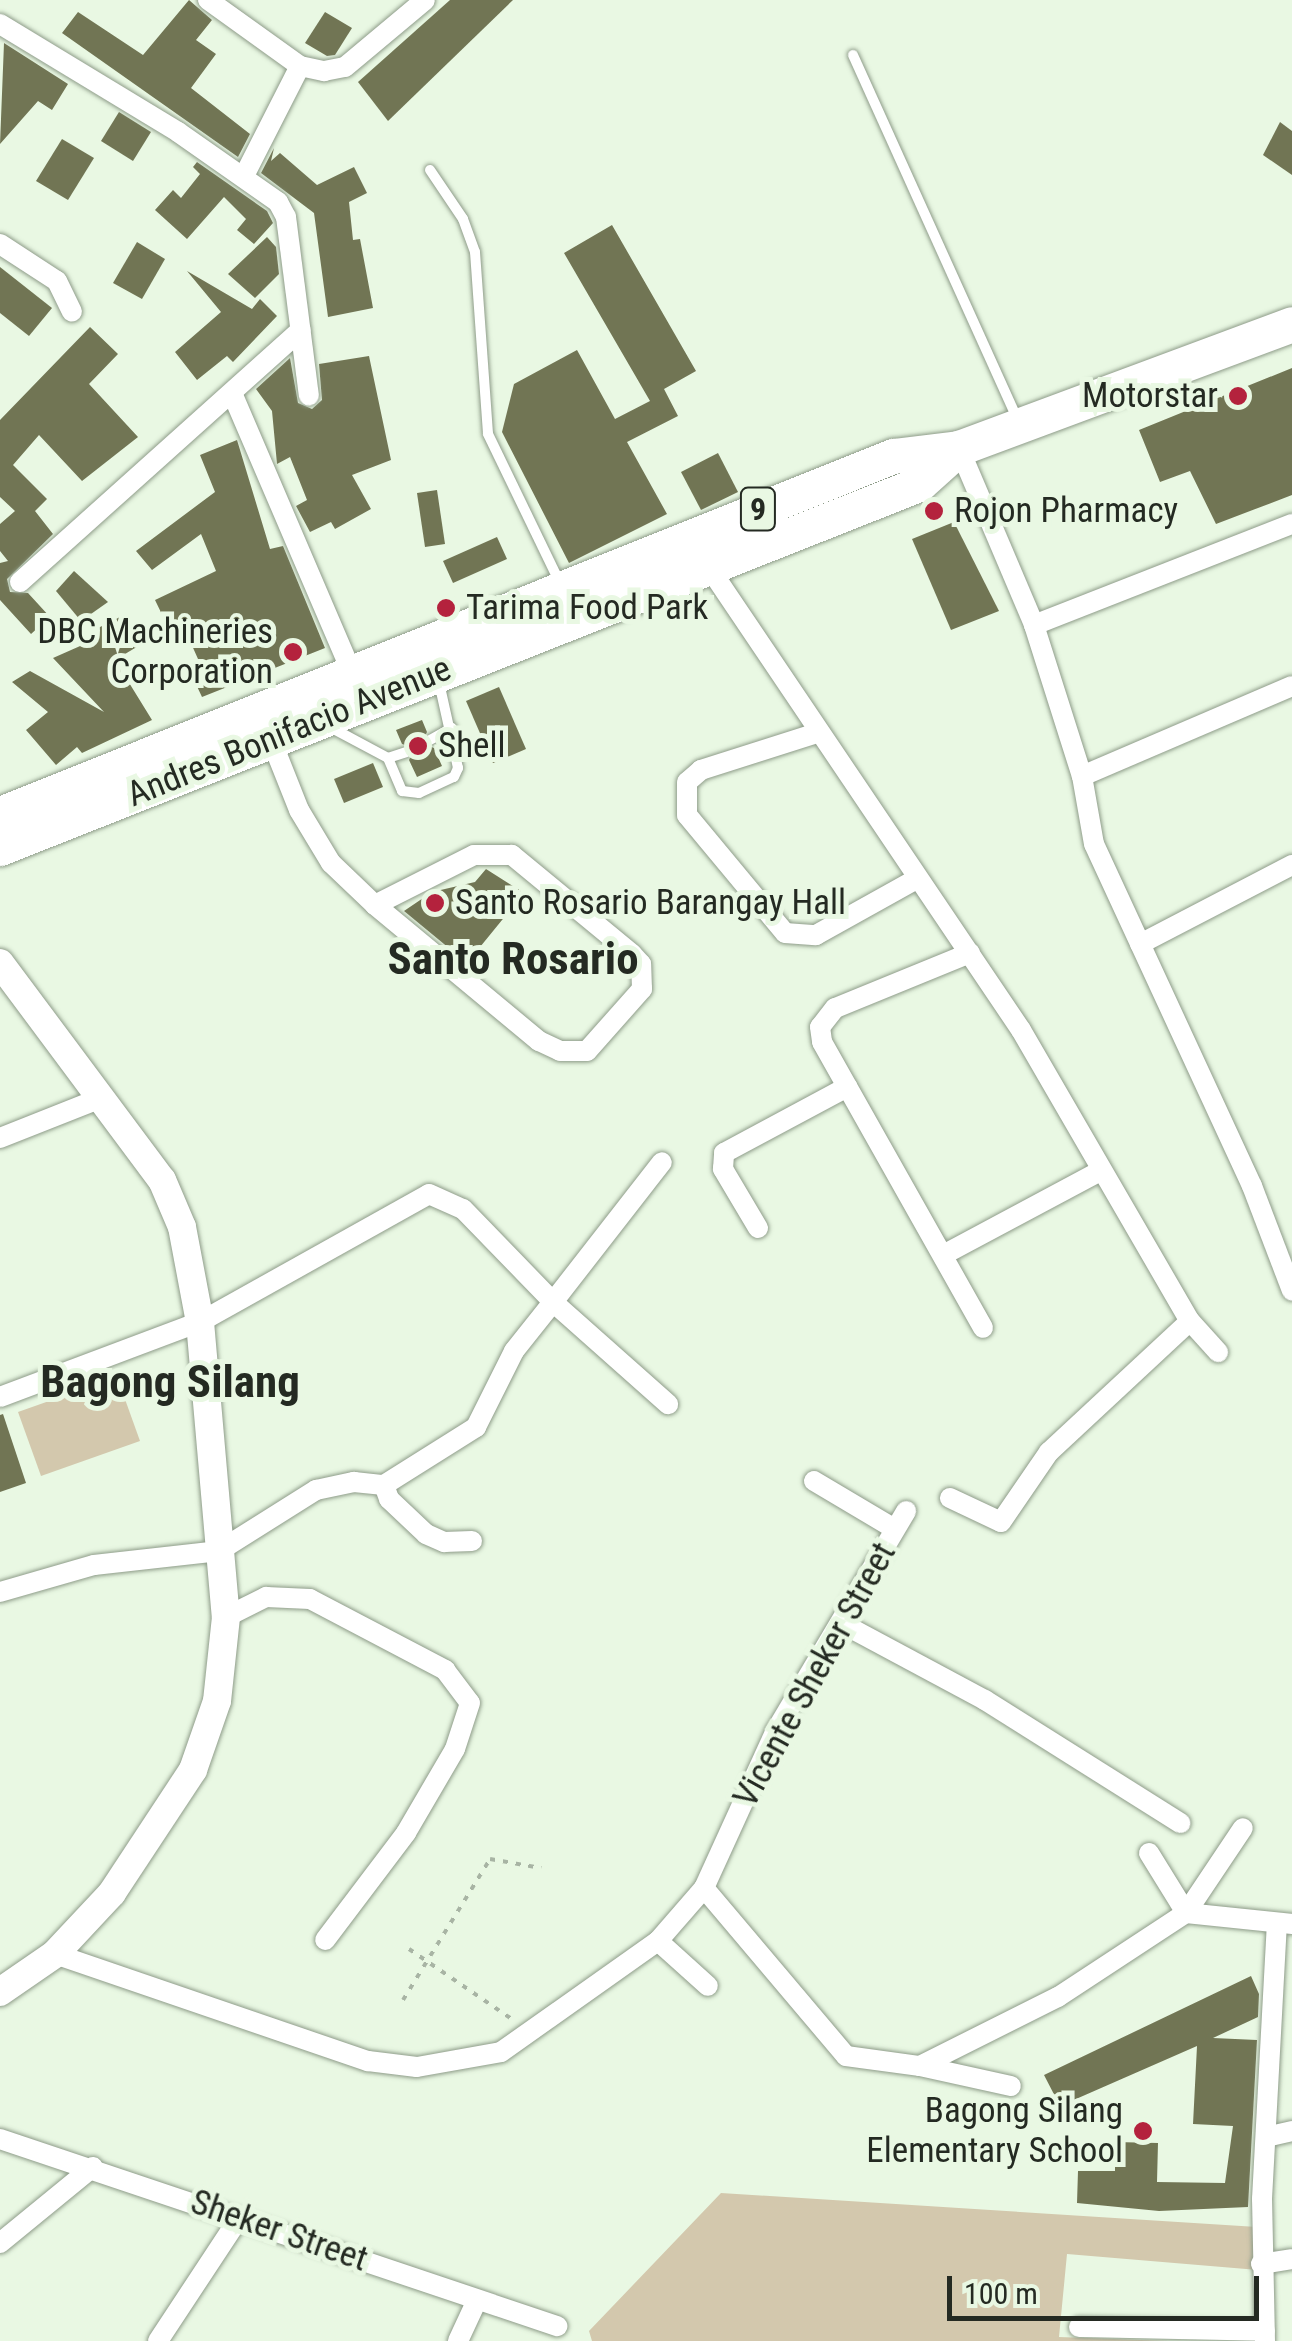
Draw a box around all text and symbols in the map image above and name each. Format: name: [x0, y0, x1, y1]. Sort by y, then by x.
place label: Motorstar: [1082, 375, 1218, 417]
marker: Motorstar: [1227, 385, 1249, 407]
road number: 9: [738, 482, 778, 536]
place label: Rojon Pharmacy: [954, 490, 1178, 532]
marker: Rojon Pharmacy: [923, 500, 945, 522]
place label: Tarima Food Park: [466, 587, 708, 629]
marker: Tarima Food Park: [435, 597, 457, 619]
place label: DBC Machineries Corporation: [37, 611, 273, 693]
marker: DBC Machineries Corporation: [282, 641, 304, 663]
street label: Andres Bonifacio Avenue: [121, 648, 457, 816]
place label: Shell: [438, 725, 506, 767]
marker: Shell: [407, 735, 429, 757]
place label: Santo Rosario Barangay Hall: [455, 882, 846, 924]
marker: Santo Rosario Barangay Hall: [424, 892, 446, 914]
district label: Santo Rosario: [387, 932, 639, 986]
district label: Bagong Silang: [40, 1355, 300, 1409]
street label: Vicente Sheker Street: [725, 1535, 905, 1815]
place label: Bagong Silang Elementary School: [866, 2090, 1123, 2172]
marker: Bagong Silang Elementary School: [1132, 2120, 1154, 2142]
street label: Sheker Street: [185, 2181, 373, 2281]
scale bar: [952, 2256, 1264, 2318]
text: 100 m: [964, 2276, 1038, 2311]

